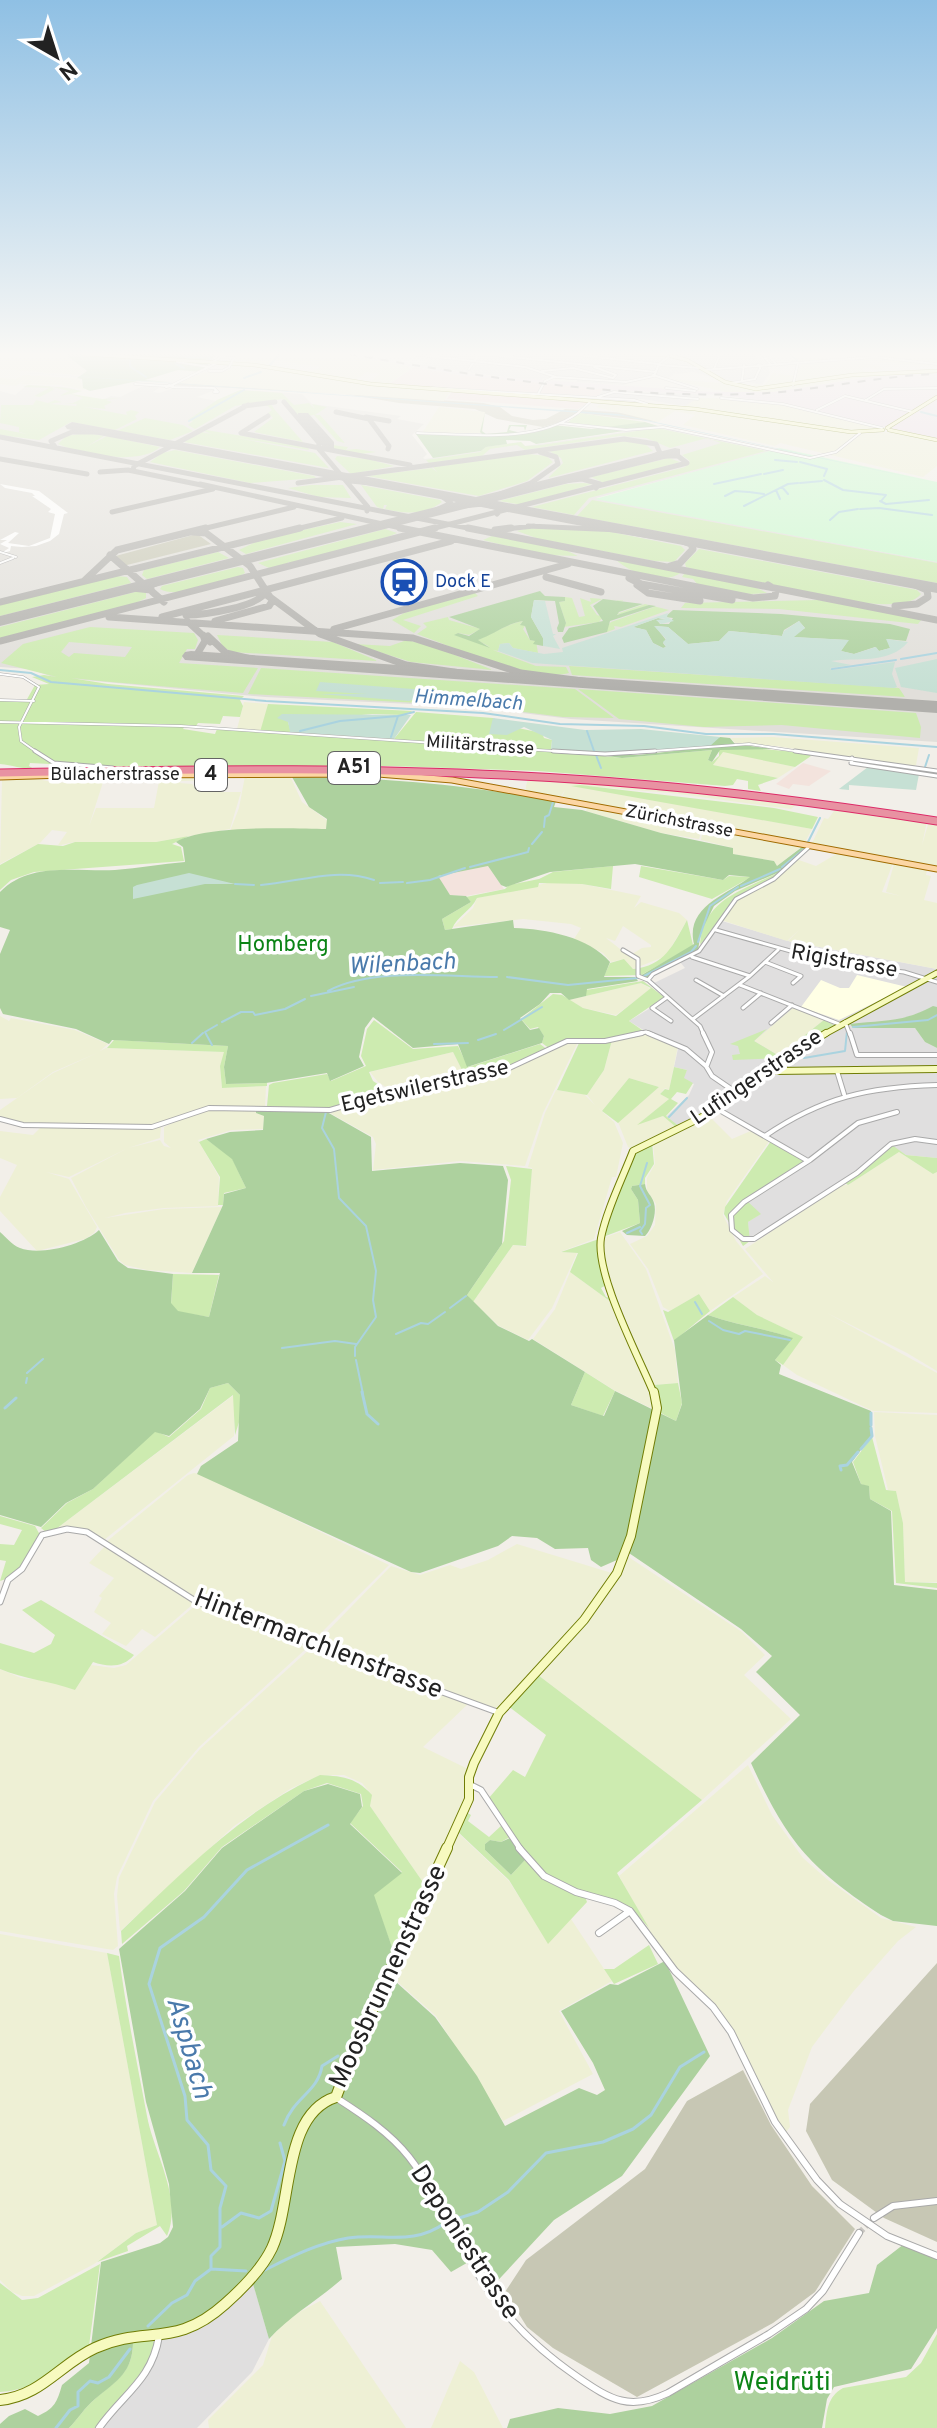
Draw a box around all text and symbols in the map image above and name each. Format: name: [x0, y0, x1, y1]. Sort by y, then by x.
north arrow: [16, 16, 96, 96]
text: N: [52, 54, 82, 85]
station icon: Dock E: [380, 558, 428, 606]
place label: Dock E: [435, 571, 491, 594]
water label: Himmelbach: [413, 684, 523, 718]
street label: Militärstrasse: [425, 731, 535, 761]
road number: A51: [328, 752, 380, 784]
road number: 4: [195, 759, 227, 791]
street label: Bülacherstrasse: [50, 764, 180, 787]
street label: Zürichstrasse: [623, 800, 735, 844]
park label: Homberg: [237, 932, 329, 959]
street label: Rigistrasse: [789, 939, 899, 985]
water label: Wilenbach: [348, 947, 456, 983]
street label: Lufingerstrasse: [686, 1024, 828, 1132]
street label: Egetswilerstrasse: [338, 1055, 512, 1119]
street label: Hintermarchlenstrasse: [189, 1582, 447, 1708]
street label: Moosbrunnenstrasse: [323, 1860, 455, 2094]
water label: Aspbach: [156, 1993, 220, 2103]
street label: Deponiestrasse: [402, 2159, 526, 2327]
park label: Weidrüti: [733, 2367, 831, 2400]

